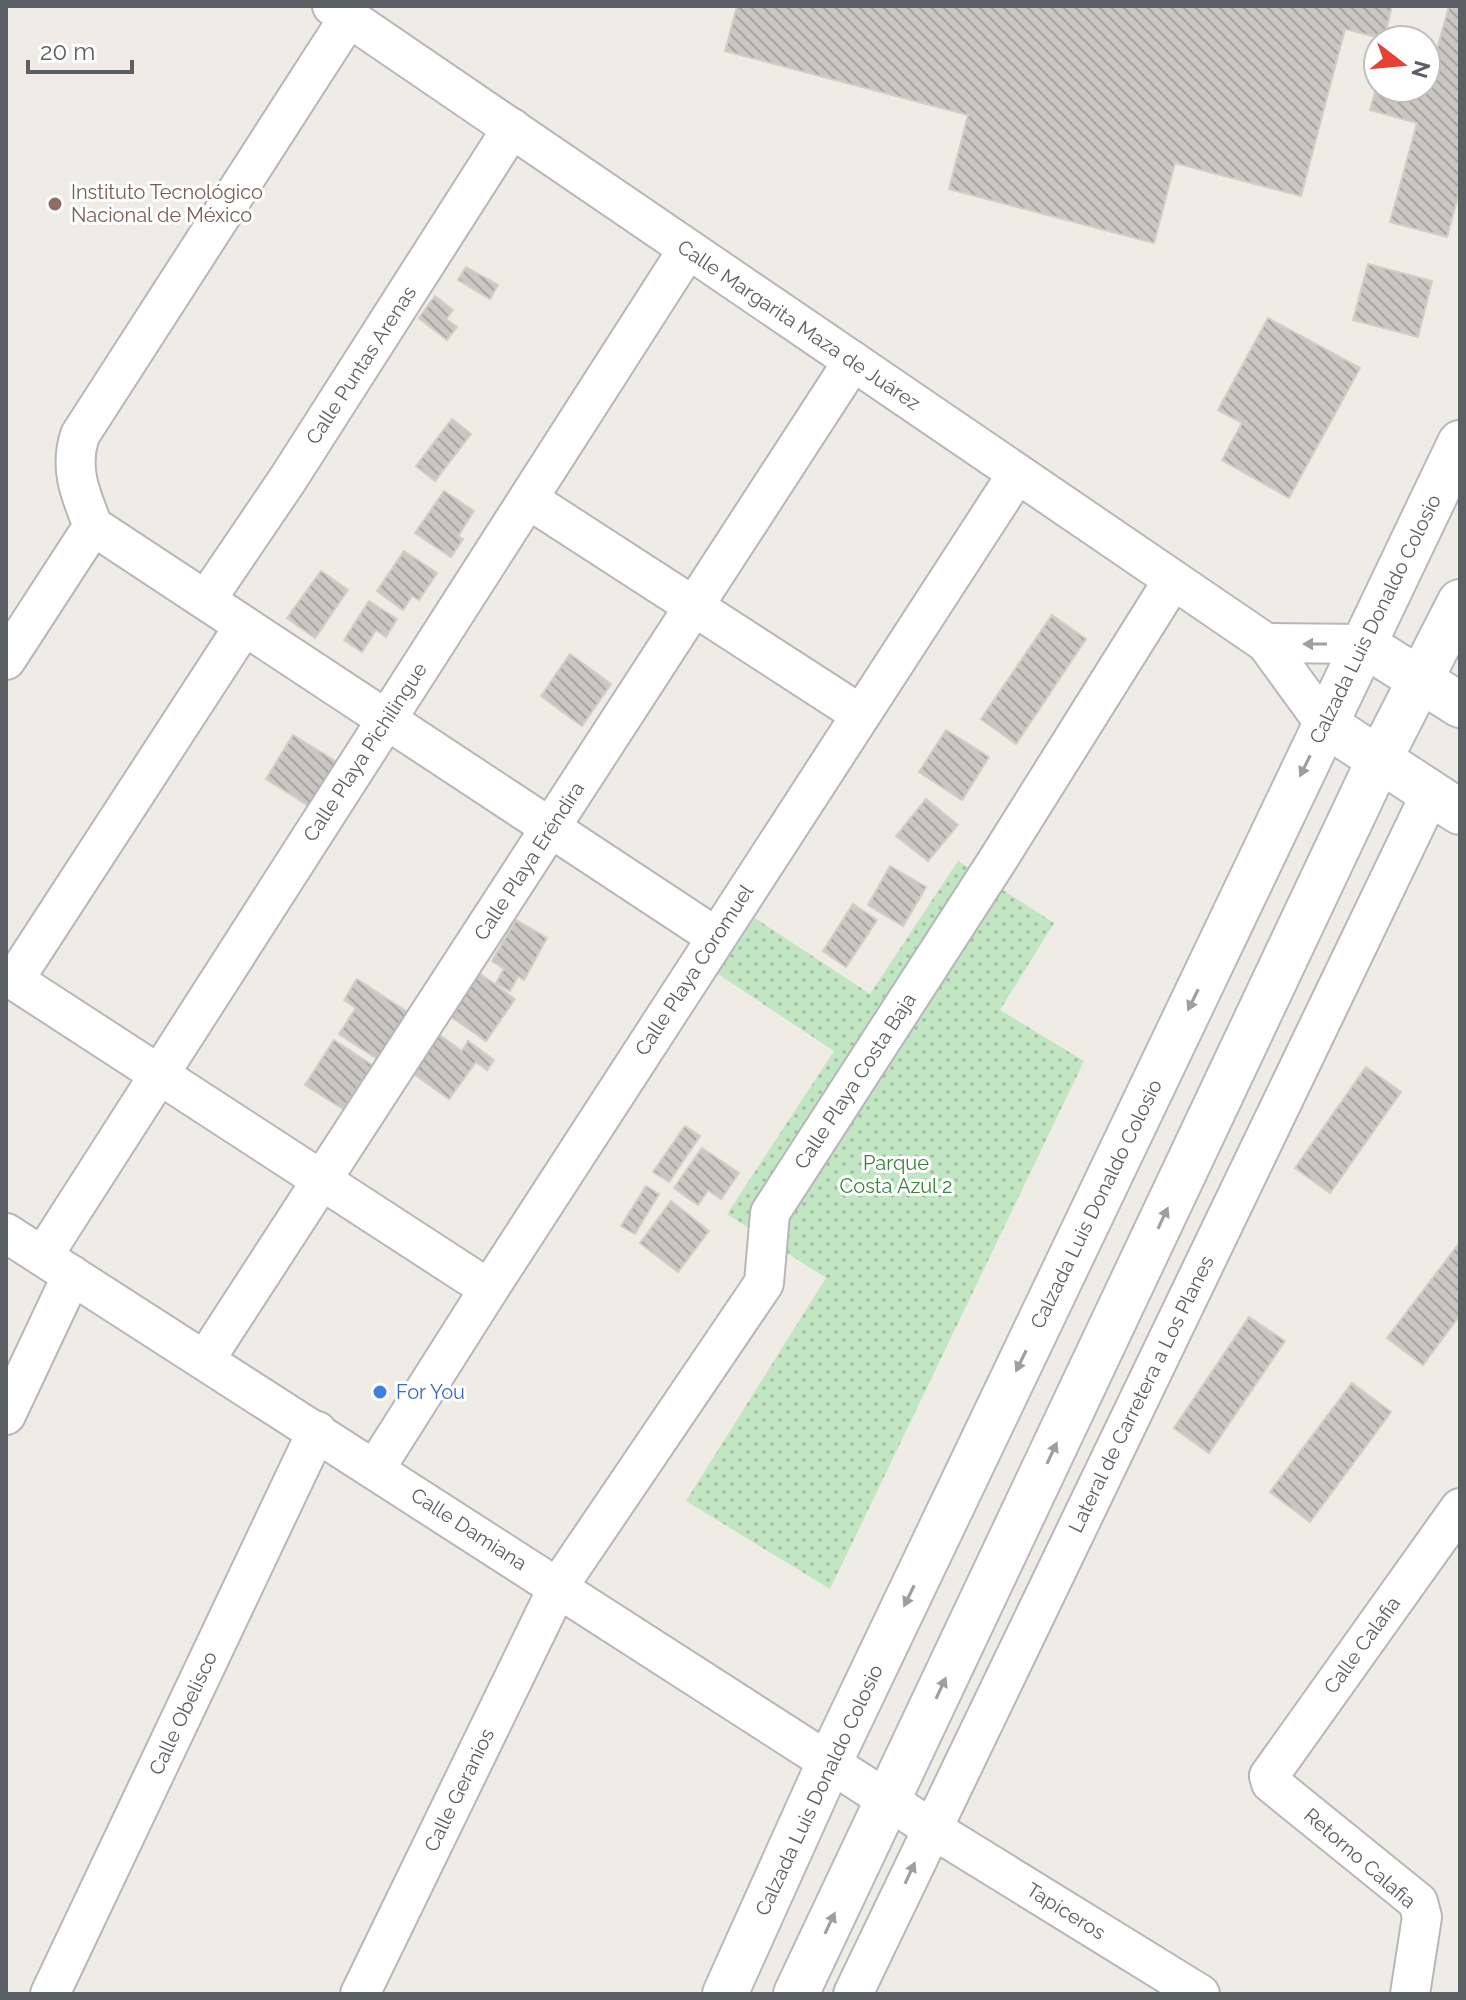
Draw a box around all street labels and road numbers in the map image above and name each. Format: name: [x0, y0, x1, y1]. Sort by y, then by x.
street label: Calle Margarita Maza de Juárez: [673, 234, 925, 416]
street label: Calle Puntas Arenas: [301, 281, 421, 449]
street label: Calzada Luis Donaldo Colosio: [1304, 490, 1446, 748]
street label: Calle Playa Pichilingue: [298, 658, 432, 846]
street label: Calle Playa Eréndira: [469, 777, 589, 945]
street label: Calle Playa Coromuel: [630, 880, 759, 1060]
street label: Calle Playa Costa Baja: [789, 989, 921, 1173]
street label: Calzada Luis Donaldo Colosio: [1025, 1075, 1167, 1333]
street label: Lateral de Carretera a Los Planes: [1063, 1252, 1219, 1536]
street label: Calle Damiana: [406, 1483, 532, 1575]
street label: Calle Calafia: [1319, 1592, 1405, 1698]
street label: Calle Obelisco: [144, 1647, 222, 1779]
street label: Calzada Luis Donaldo Colosio: [750, 1661, 888, 1919]
street label: Calle Geranios: [419, 1725, 499, 1855]
street label: Retorno Calafia: [1299, 1803, 1421, 1913]
street label: Tapiceros: [1022, 1877, 1110, 1945]

